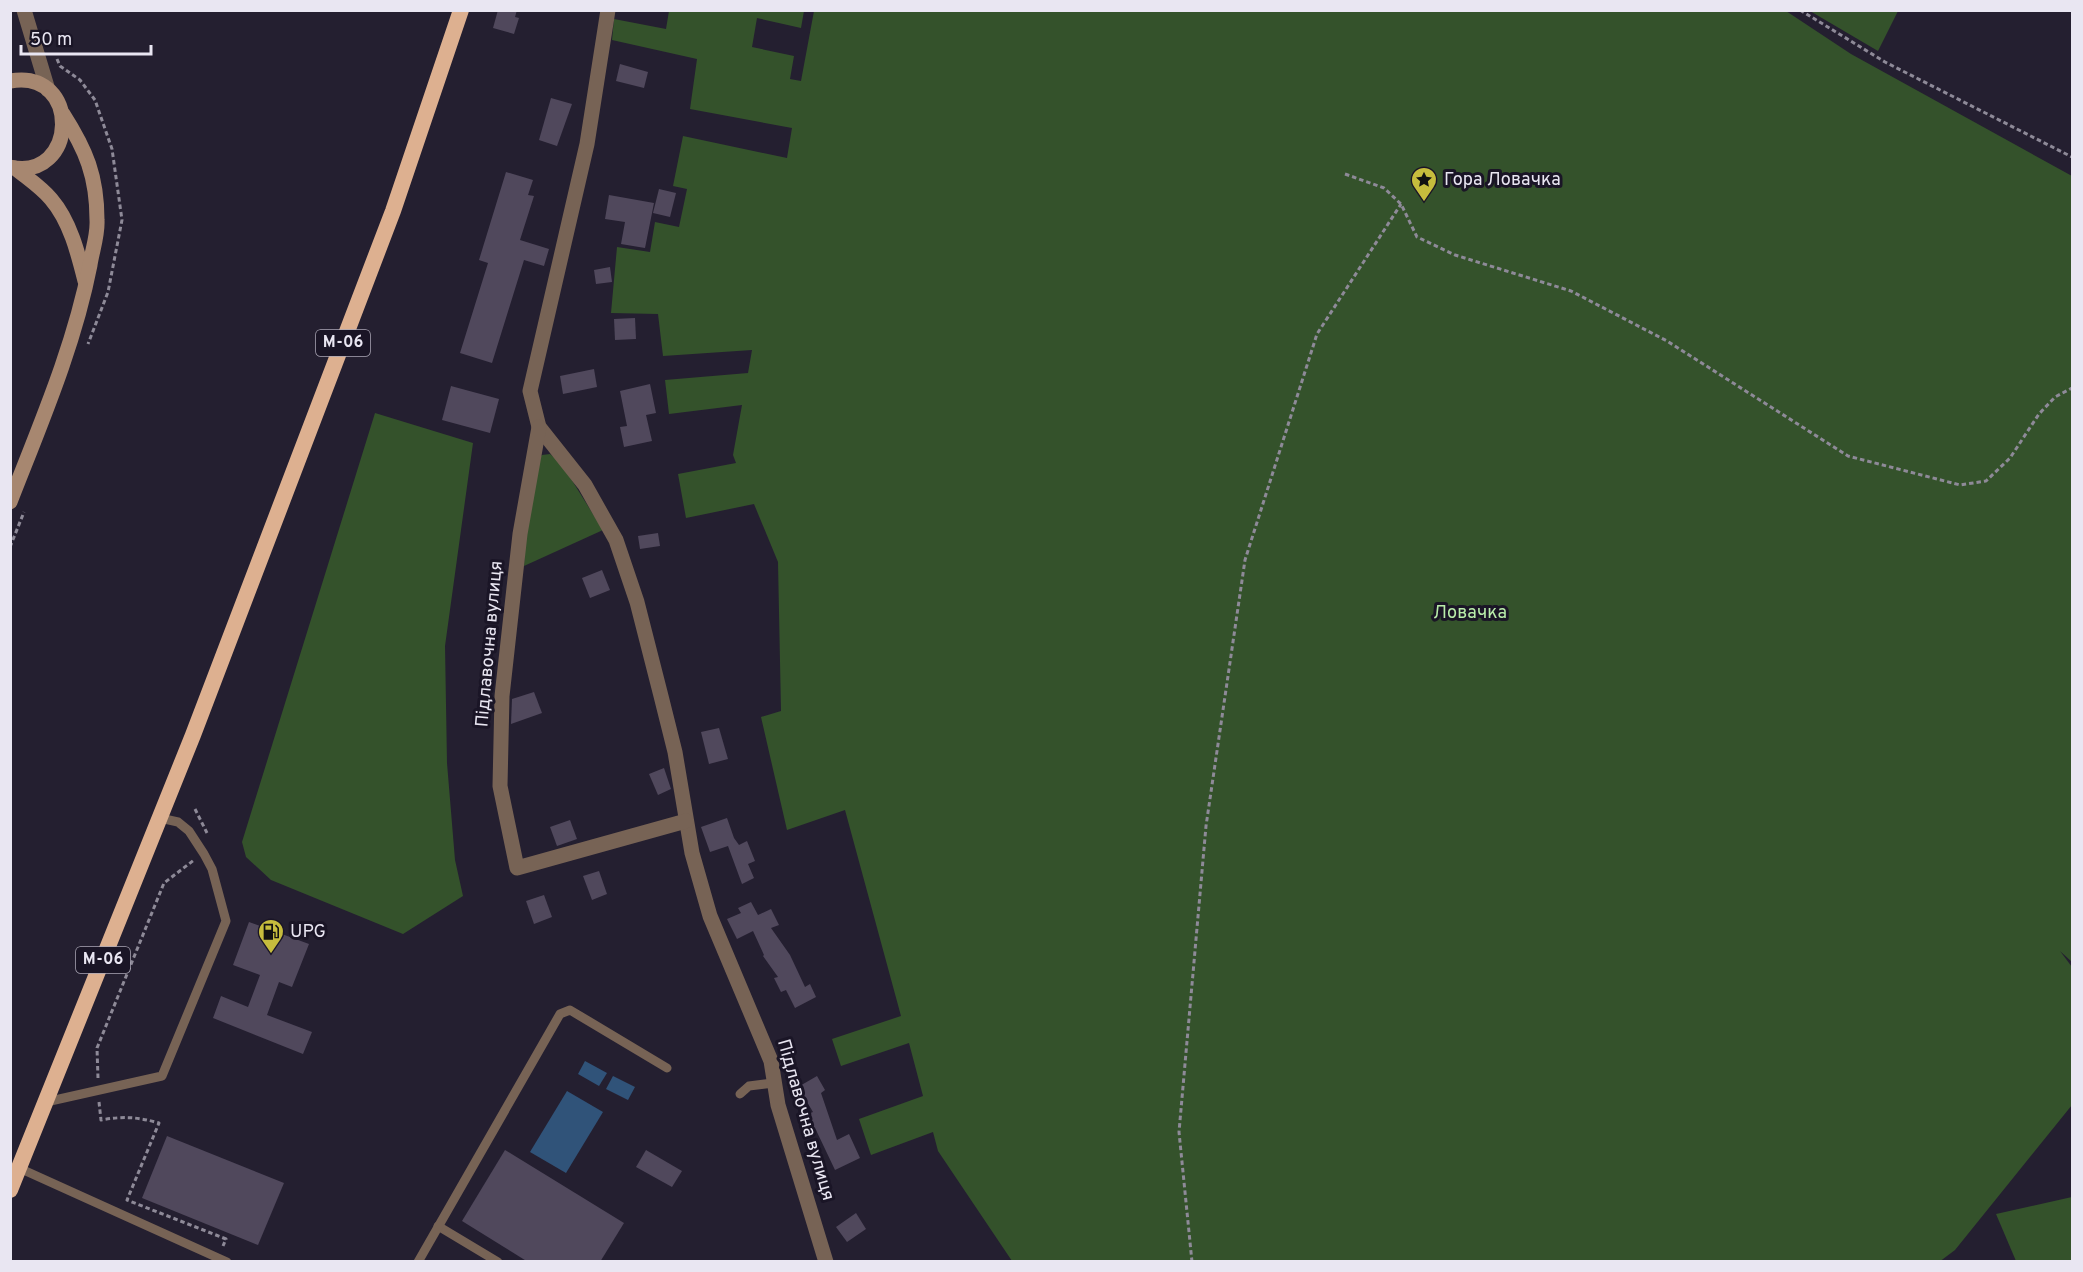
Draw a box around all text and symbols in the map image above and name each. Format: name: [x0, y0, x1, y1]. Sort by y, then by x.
scale bar: [21, 18, 152, 56]
text: 50 m: [30, 29, 72, 52]
place icon: Гора Ловачка: [1409, 165, 1439, 203]
place label: Гора Ловачка: [1444, 169, 1561, 192]
road number: М-06: [316, 330, 370, 356]
street label: Підлавочна вулиця: [471, 560, 509, 728]
park label: Ловачка: [1433, 602, 1507, 625]
fuel station icon: UPG: [256, 917, 286, 955]
place label: UPG: [290, 921, 326, 944]
road number: М-06: [76, 947, 130, 973]
street label: Підлавочна вулиця: [771, 1037, 839, 1203]

